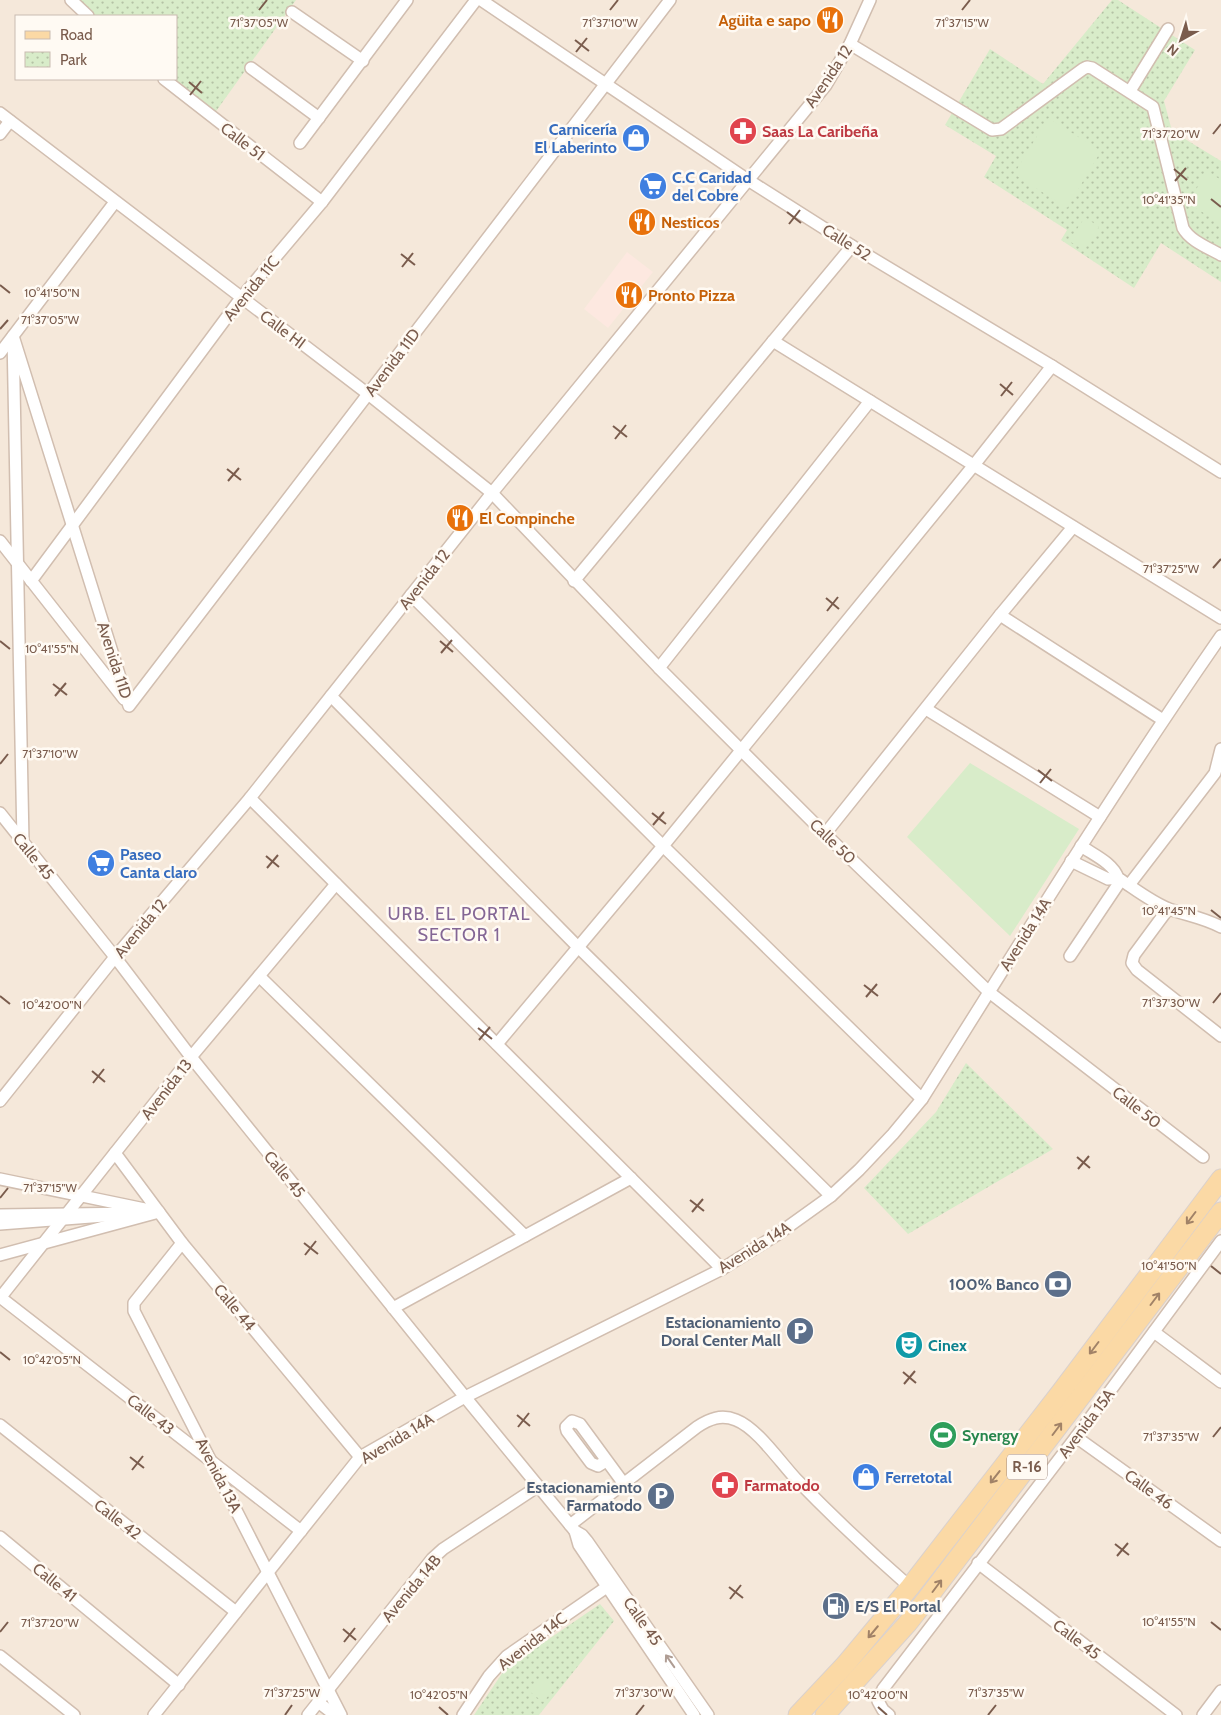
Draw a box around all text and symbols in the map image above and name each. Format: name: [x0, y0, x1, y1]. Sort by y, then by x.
restaurant icon: Agüita e sapo: [815, 5, 845, 35]
place label: Agüita e sapo: [719, 11, 811, 30]
legend: [15, 15, 178, 80]
text: 71°37'05"W: [230, 15, 289, 30]
text: 71°37'10"W: [582, 15, 638, 30]
text: 71°37'15"W: [935, 15, 989, 30]
north arrow: [1156, 15, 1206, 65]
text: Road: [60, 26, 93, 44]
text: N: [1163, 40, 1182, 60]
street label: Avenida 12: [801, 41, 856, 111]
text: Park: [60, 51, 87, 69]
pharmacy icon: Saas La Caribeña: [728, 116, 758, 146]
street label: Calle 51: [217, 118, 269, 164]
place label: Carnicería El Laberinto: [534, 120, 617, 157]
place label: Saas La Caribeña: [762, 122, 878, 141]
shop icon: Carnicería El Laberinto: [621, 123, 651, 153]
text: 71°37'20"W: [1142, 126, 1201, 141]
place label: C.C Caridad del Cobre: [672, 168, 752, 205]
supermarket icon: C.C Caridad del Cobre: [638, 171, 668, 201]
text: 10°41'35"N: [1142, 192, 1196, 207]
restaurant icon: Nesticos: [627, 207, 657, 237]
place label: Nesticos: [661, 213, 720, 232]
street label: Calle 52: [819, 220, 875, 265]
street label: Avenida 11C: [219, 252, 283, 325]
restaurant icon: Pronto Pizza: [614, 280, 644, 310]
text: 10°41'50"N: [24, 285, 80, 300]
place label: Pronto Pizza: [648, 286, 735, 305]
street label: Calle HI: [256, 306, 309, 353]
text: 71°37'05"W: [21, 312, 80, 327]
street label: Avenida 11D: [361, 325, 424, 400]
restaurant icon: El Compinche: [445, 503, 475, 533]
place label: El Compinche: [479, 509, 575, 528]
street label: Avenida 12: [395, 545, 454, 613]
text: 71°37'25"W: [1143, 561, 1200, 576]
street label: Avenida 11D: [93, 619, 136, 701]
text: 10°41'55"N: [25, 641, 79, 656]
text: 71°37'10"W: [22, 746, 78, 761]
street label: Calle 50: [806, 815, 860, 868]
street label: Calle 45: [9, 829, 58, 884]
place label: Paseo Canta claro: [120, 845, 197, 882]
supermarket icon: Paseo Canta claro: [86, 848, 116, 878]
street label: Avenida 14A: [996, 894, 1055, 974]
street label: Avenida 12: [110, 895, 171, 962]
district label: URB. EL PORTAL SECTOR 1: [388, 903, 530, 946]
text: 10°41'45"N: [1142, 903, 1196, 918]
text: 71°37'30"W: [1142, 995, 1201, 1010]
text: 10°42'00"N: [22, 997, 82, 1012]
street label: Avenida 13: [137, 1055, 196, 1123]
street label: Calle 50: [1109, 1082, 1165, 1132]
street label: Calle 45: [260, 1147, 309, 1202]
text: 71°37'15"W: [23, 1180, 77, 1195]
one-way arrow: [1186, 1211, 1197, 1224]
street label: Avenida 14A: [714, 1218, 794, 1277]
text: 10°41'50"N: [1141, 1258, 1197, 1273]
bank icon: 100% Banco: [1043, 1269, 1073, 1299]
place label: 100% Banco: [949, 1275, 1039, 1294]
street label: Calle 44: [210, 1280, 260, 1335]
one-way arrow: [1150, 1293, 1161, 1306]
place label: Estacionamiento Doral Center Mall: [661, 1313, 781, 1350]
parking icon: Estacionamiento Doral Center Mall: [785, 1316, 815, 1346]
theatre icon: Cinex: [894, 1330, 924, 1360]
place label: Cinex: [928, 1336, 967, 1355]
one-way arrow: [1088, 1340, 1099, 1354]
text: 10°42'05"N: [23, 1352, 81, 1367]
street label: Avenida 15A: [1054, 1385, 1119, 1462]
street label: Calle 43: [123, 1390, 178, 1439]
street label: Avenida 14A: [357, 1409, 437, 1468]
sports icon: Synergy: [928, 1420, 958, 1450]
one-way arrow: [1052, 1422, 1062, 1436]
place label: Synergy: [962, 1426, 1019, 1445]
text: 71°37'35"W: [1143, 1429, 1200, 1444]
street label: Avenida 13A: [192, 1435, 246, 1516]
road number: R-16: [1007, 1454, 1047, 1480]
shop icon: Ferretotal: [851, 1462, 881, 1492]
street label: Calle 46: [1121, 1466, 1177, 1513]
place label: Ferretotal: [885, 1468, 952, 1487]
pharmacy icon: Farmatodo: [710, 1470, 740, 1500]
one-way arrow: [990, 1470, 1000, 1484]
place label: Farmatodo: [744, 1476, 820, 1495]
place label: Estacionamiento Farmatodo: [526, 1478, 642, 1515]
parking icon: Estacionamiento Farmatodo: [646, 1481, 676, 1511]
street label: Calle 42: [90, 1495, 145, 1544]
street label: Avenida 14B: [378, 1551, 445, 1626]
street label: Calle 41: [29, 1559, 81, 1606]
one-way arrow: [932, 1579, 942, 1593]
fuel station icon: E/S El Portal: [821, 1591, 851, 1621]
street label: Calle 45: [619, 1593, 666, 1649]
place label: E/S El Portal: [855, 1597, 941, 1616]
street label: Avenida 14C: [494, 1609, 571, 1674]
text: 10°41'55"N: [1142, 1614, 1196, 1629]
text: 71°37'20"W: [21, 1615, 80, 1630]
street label: Calle 45: [1049, 1615, 1104, 1663]
one-way arrow: [868, 1625, 879, 1638]
one-way arrow: [665, 1654, 675, 1668]
text: 71°37'25"W: [264, 1685, 321, 1700]
text: 71°37'30"W: [615, 1685, 674, 1700]
text: 71°37'35"W: [968, 1685, 1025, 1700]
text: 10°42'05"N: [410, 1687, 468, 1702]
text: 10°42'00"N: [848, 1687, 908, 1702]

